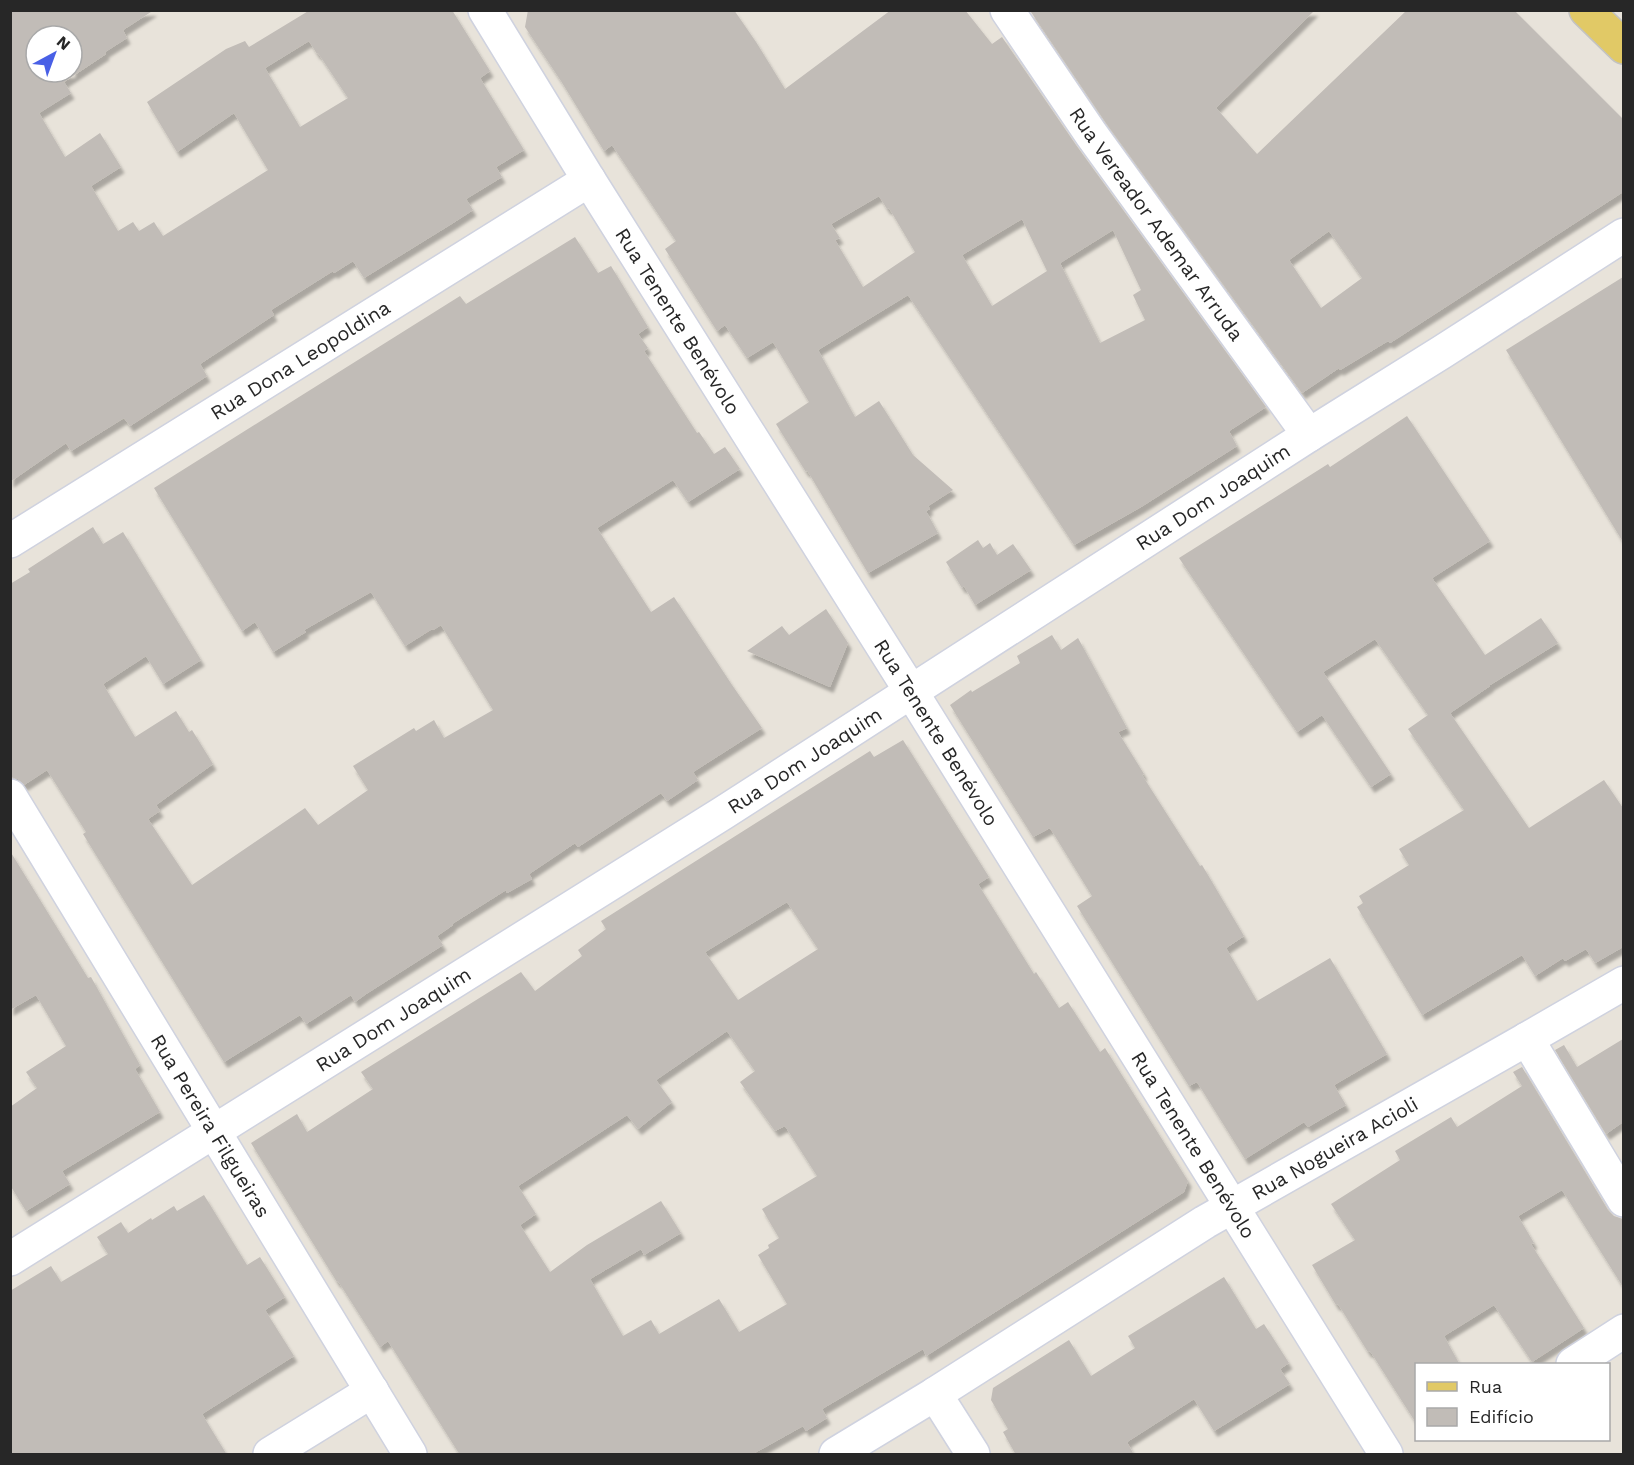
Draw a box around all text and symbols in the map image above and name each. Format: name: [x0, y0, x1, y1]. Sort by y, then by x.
north arrow: [24, 24, 84, 84]
text: N: [53, 32, 74, 54]
street label: Rua Vereador Ademar Arruda: [1064, 103, 1249, 345]
street label: Rua Tenente Benévolo: [610, 223, 745, 419]
street label: Rua Dona Leopoldina: [206, 295, 394, 425]
street label: Rua Dom Joaquim: [1131, 438, 1295, 556]
street label: Rua Tenente Benévolo: [869, 635, 1004, 830]
street label: Rua Dom Joaquim: [723, 702, 886, 819]
street label: Rua Dom Joaquim: [311, 962, 475, 1077]
street label: Rua Pereira Filgueiras: [146, 1030, 275, 1222]
street label: Rua Tenente Benévolo: [1126, 1047, 1261, 1243]
street label: Rua Nogueira Acioli: [1247, 1092, 1422, 1205]
legend: [1415, 1363, 1610, 1441]
text: Rua: [1469, 1376, 1502, 1397]
text: Edifício: [1469, 1406, 1534, 1427]

